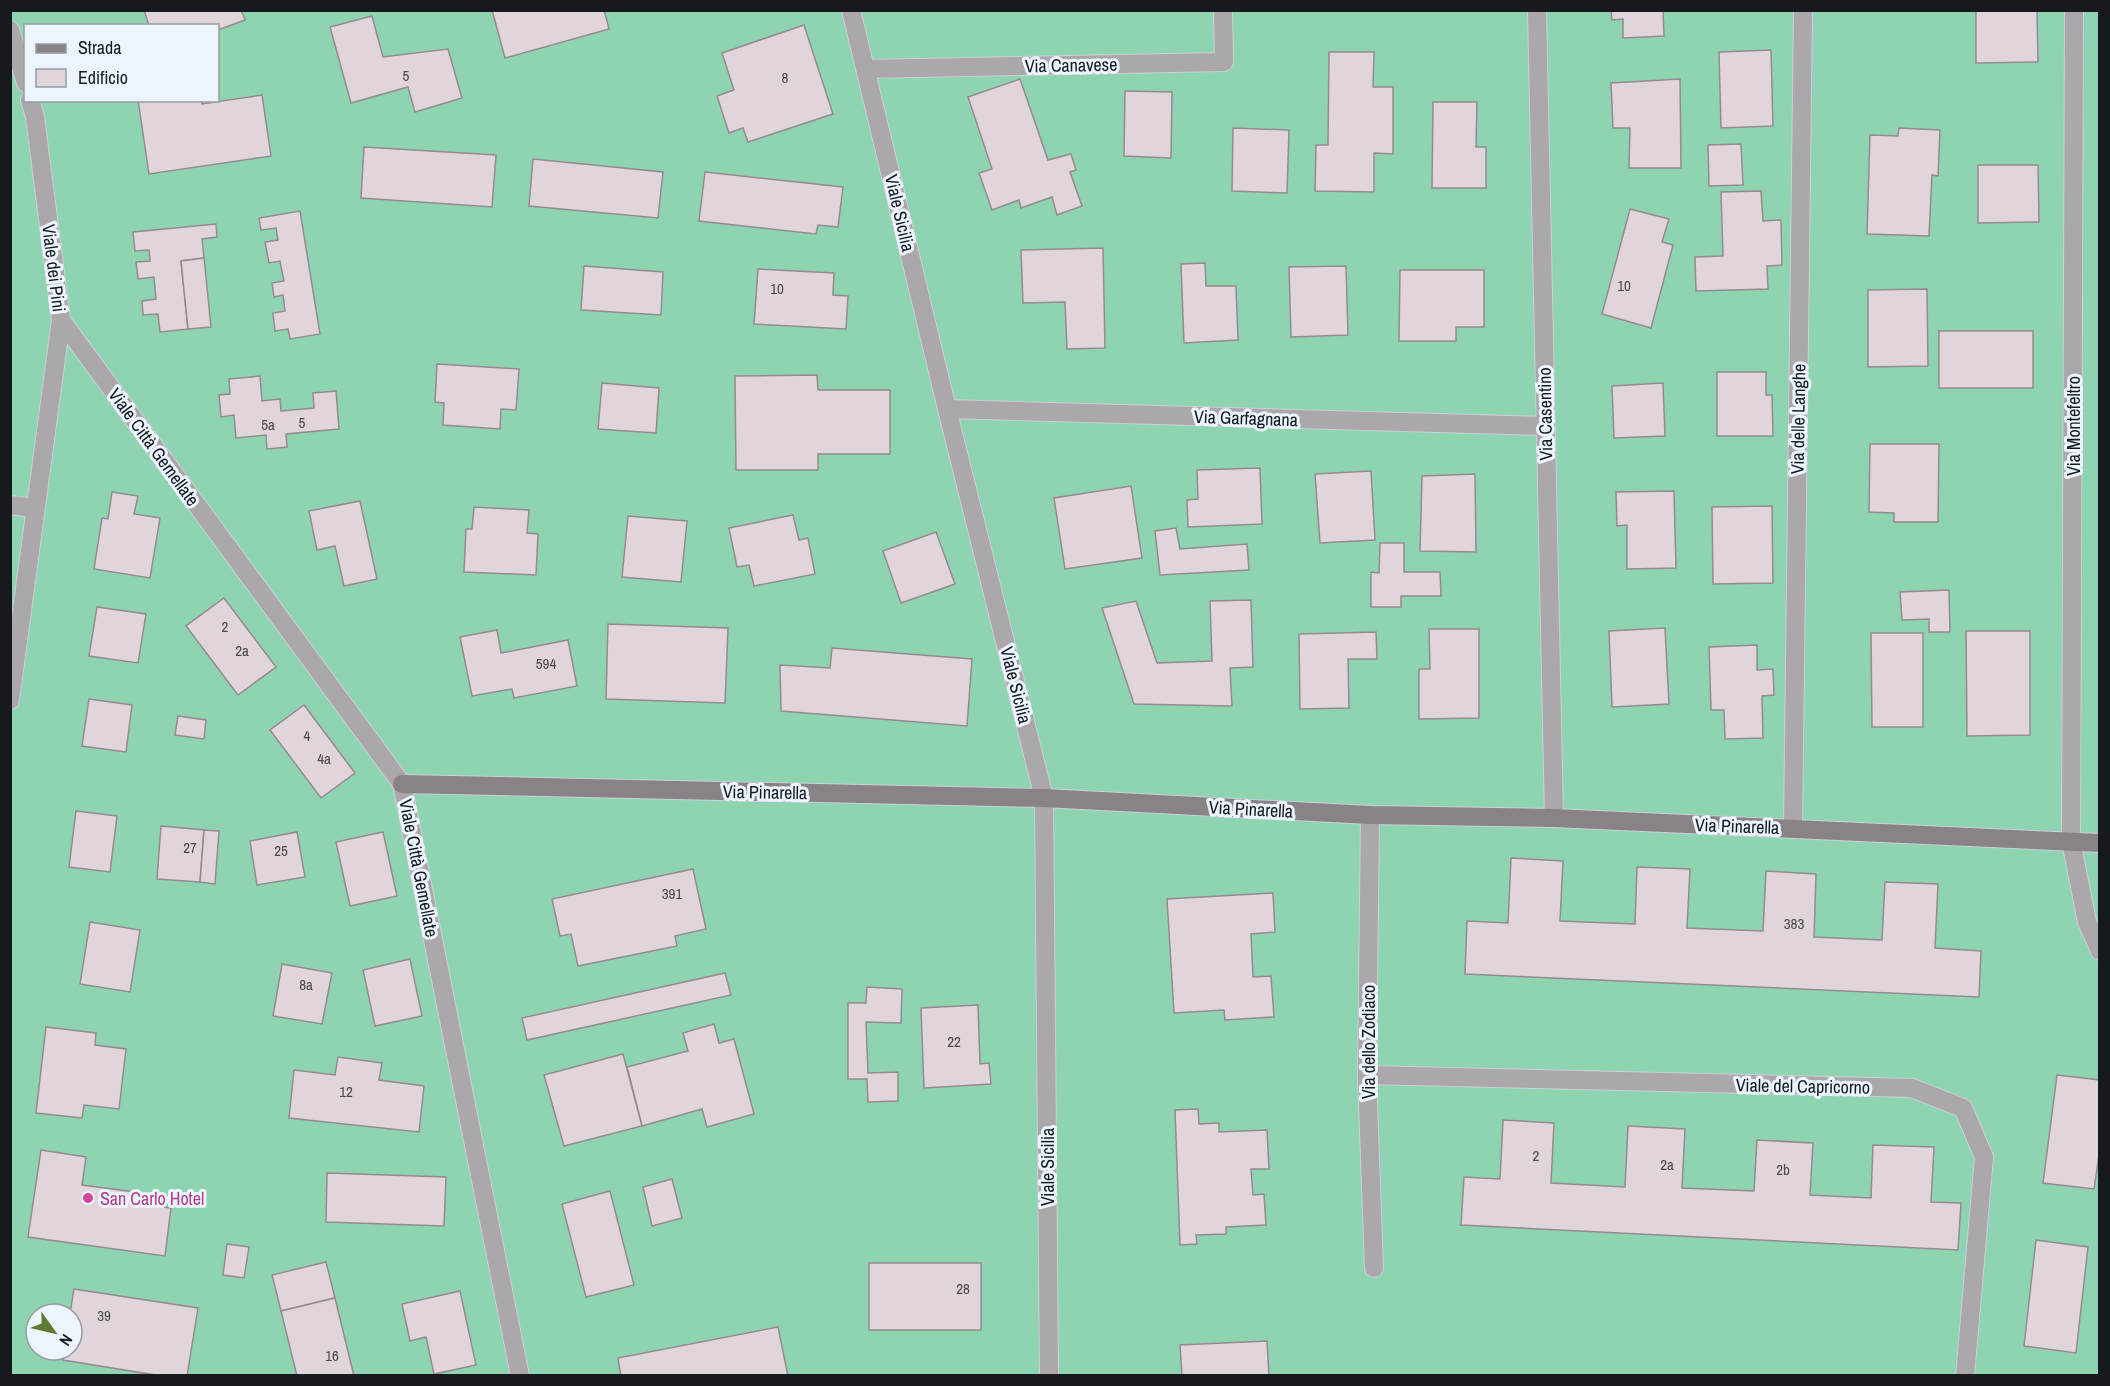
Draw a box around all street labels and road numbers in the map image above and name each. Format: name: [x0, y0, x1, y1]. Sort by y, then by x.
street label: Via Canavese: [1025, 52, 1117, 78]
street label: Viale Sicilia: [879, 172, 921, 254]
street label: Viale dei Pini: [36, 223, 72, 313]
street label: Via delle Langhe: [1785, 364, 1811, 474]
street label: Via Casentino: [1532, 367, 1558, 461]
street label: Via Montefeltro: [2061, 376, 2086, 476]
street label: Viale Città Gemellate: [103, 383, 205, 511]
street label: Via Garfagnana: [1194, 404, 1298, 432]
street label: Viale Sicilia: [994, 644, 1038, 726]
street label: Via Pinarella: [723, 779, 807, 805]
street label: Via Pinarella: [1208, 794, 1294, 824]
street label: Viale Città Gemellate: [393, 797, 445, 939]
street label: Via Pinarella: [1694, 812, 1780, 840]
street label: Via dello Zodiaco: [1356, 985, 1381, 1099]
street label: Viale del Capricorno: [1736, 1072, 1870, 1100]
street label: Viale Sicilia: [1035, 1128, 1060, 1206]

